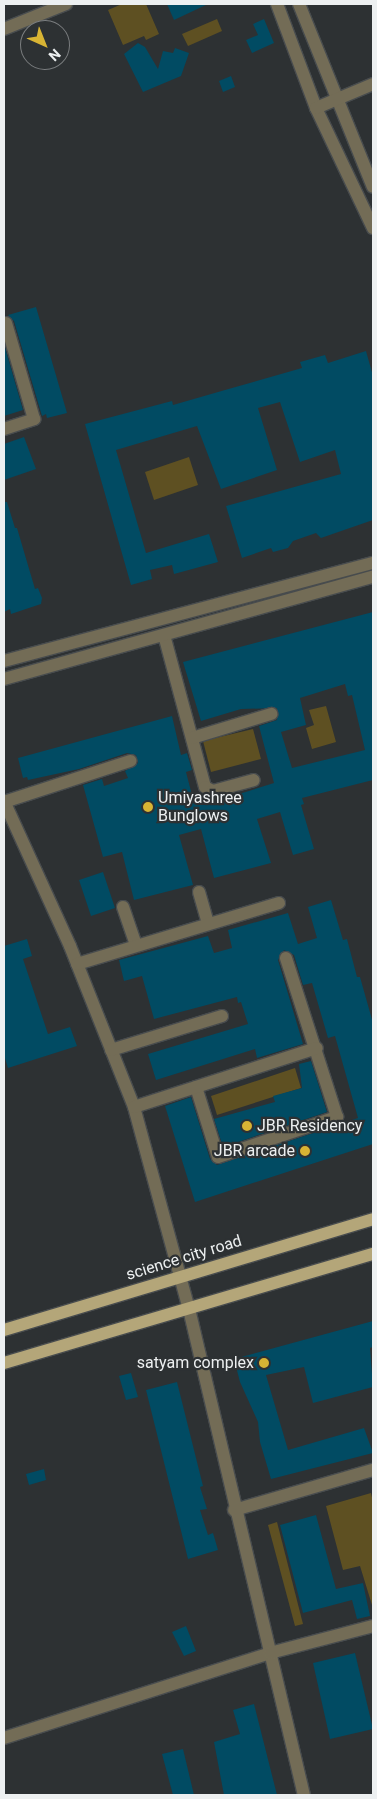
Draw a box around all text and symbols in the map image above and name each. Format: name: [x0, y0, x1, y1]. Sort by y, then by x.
north arrow: [20, 20, 70, 70]
text: N: [46, 46, 64, 64]
place label: Umiyashree Bunglows: [158, 788, 242, 826]
marker: Umiyashree Bunglows: [142, 801, 154, 813]
place label: JBR Residency: [257, 1116, 362, 1136]
marker: JBR Residency: [241, 1120, 253, 1132]
place label: JBR arcade: [214, 1141, 295, 1161]
marker: JBR arcade: [299, 1145, 311, 1157]
street label: science city road: [124, 1231, 244, 1285]
place label: satyam complex: [137, 1353, 254, 1373]
marker: satyam complex: [258, 1357, 270, 1369]

